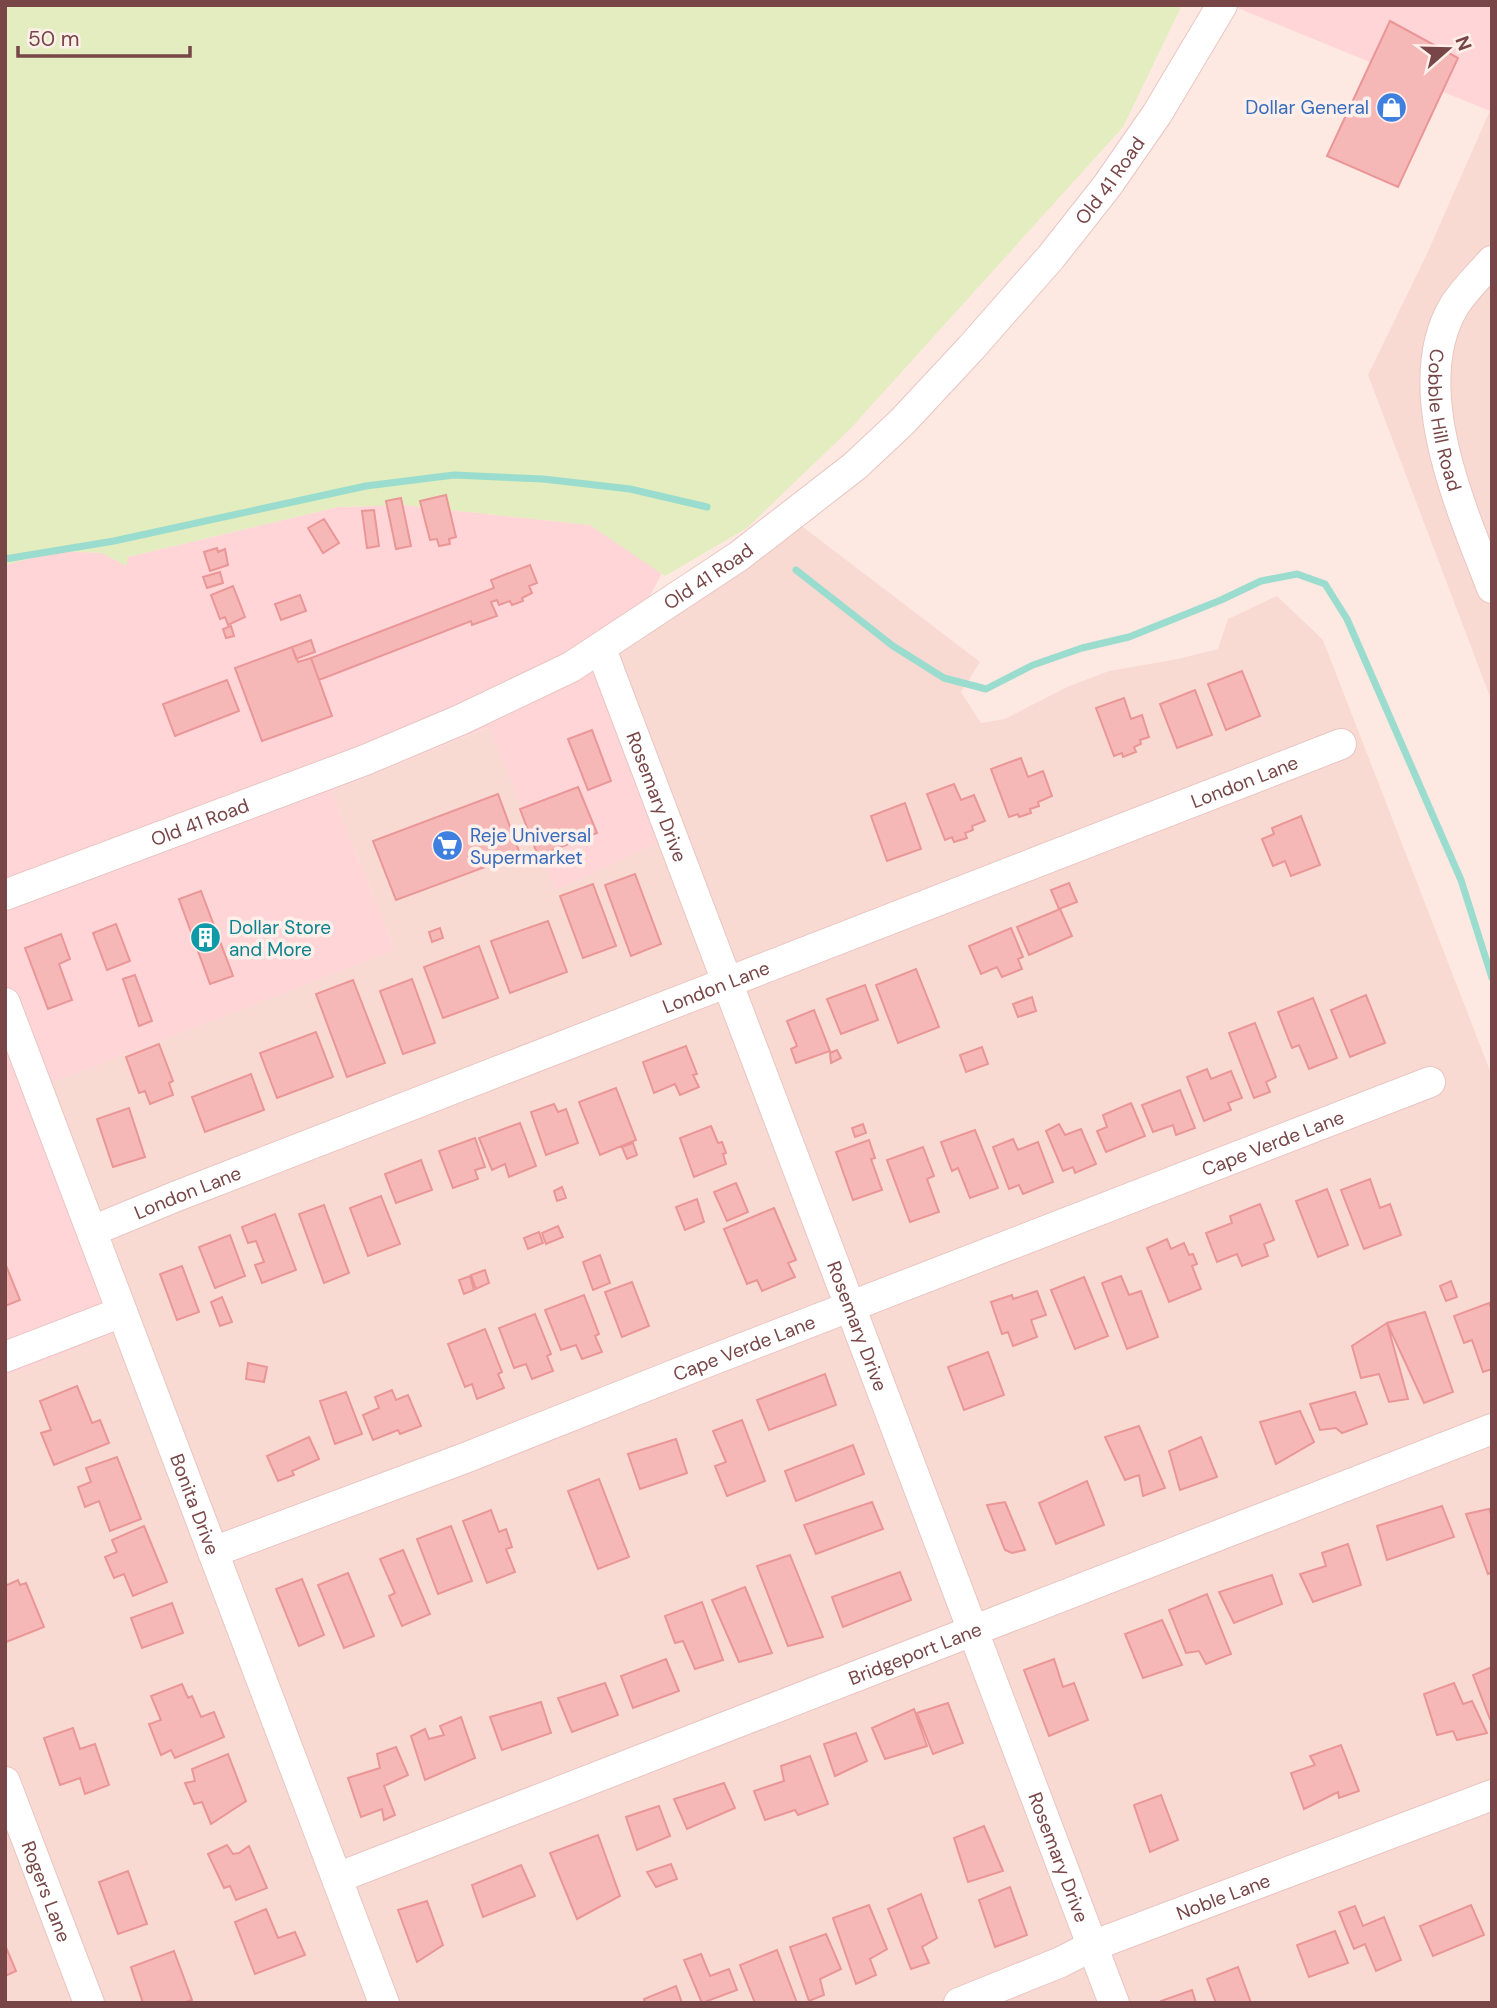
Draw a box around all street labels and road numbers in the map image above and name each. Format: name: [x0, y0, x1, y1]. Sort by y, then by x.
street label: Old 41 Road: [1069, 132, 1150, 229]
street label: Cobble Hill Road: [1423, 347, 1468, 494]
street label: Old 41 Road: [658, 537, 758, 615]
street label: Rosemary Drive: [621, 728, 693, 865]
street label: London Lane: [1187, 749, 1302, 814]
street label: Old 41 Road: [147, 792, 252, 852]
street label: London Lane: [659, 955, 773, 1019]
street label: Cape Verde Lane: [1198, 1104, 1347, 1182]
street label: London Lane: [130, 1160, 245, 1225]
street label: Rosemary Drive: [821, 1257, 894, 1395]
street label: Cape Verde Lane: [669, 1309, 819, 1387]
street label: Bonita Drive: [164, 1450, 225, 1558]
street label: Bridgeport Lane: [845, 1616, 985, 1691]
street label: Rosemary Drive: [1023, 1789, 1095, 1926]
street label: Rogers Lane: [16, 1837, 77, 1946]
street label: Noble Lane: [1173, 1867, 1274, 1926]

